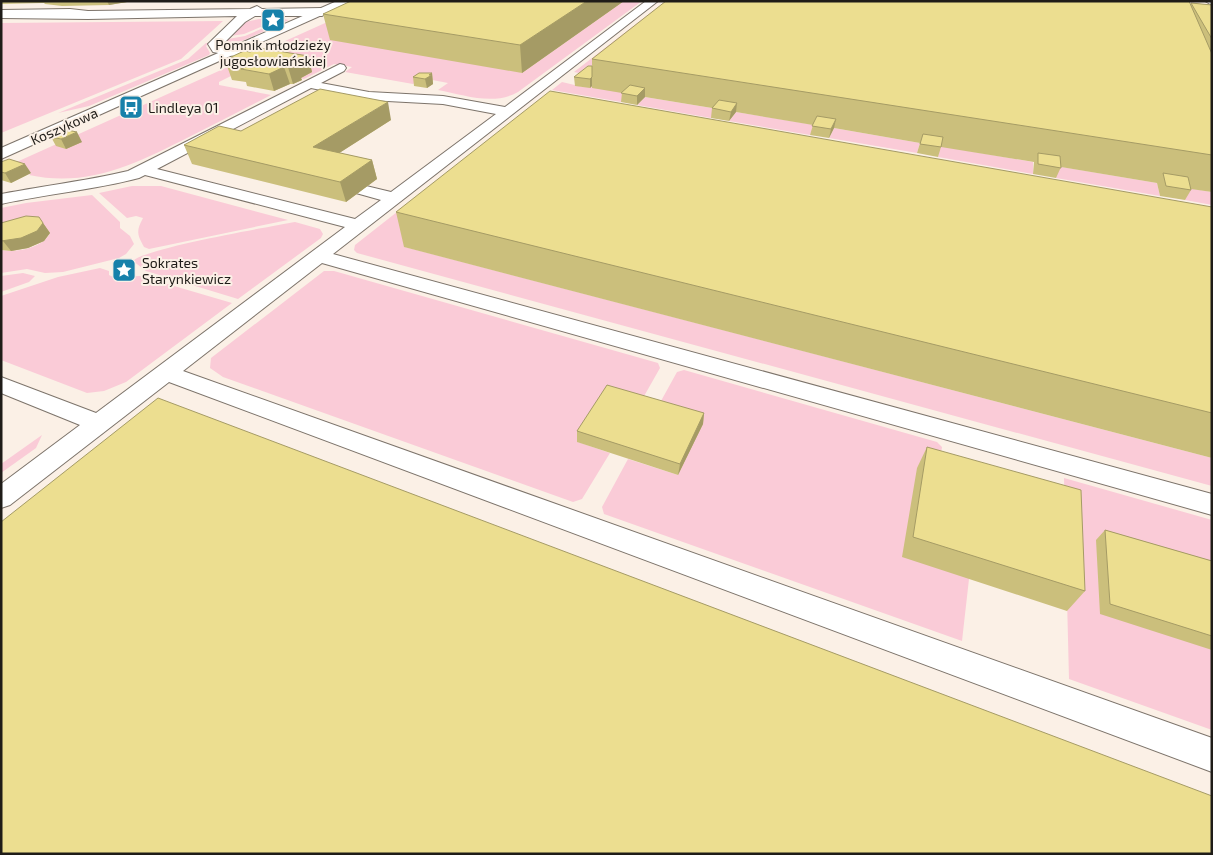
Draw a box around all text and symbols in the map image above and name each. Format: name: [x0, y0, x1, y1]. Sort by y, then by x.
place icon: Pomnik młodzieży jugosłowiańskiej: [260, 7, 286, 33]
place label: Pomnik młodzieży jugosłowiańskiej: [215, 36, 331, 69]
bus stop icon: Lindleya 01: [118, 94, 144, 120]
place label: Lindleya 01: [148, 99, 219, 116]
street label: Koszykowa: [28, 104, 100, 148]
place label: Sokrates Starynkiewicz: [142, 254, 231, 287]
place icon: Sokrates Starynkiewicz: [111, 257, 137, 283]

